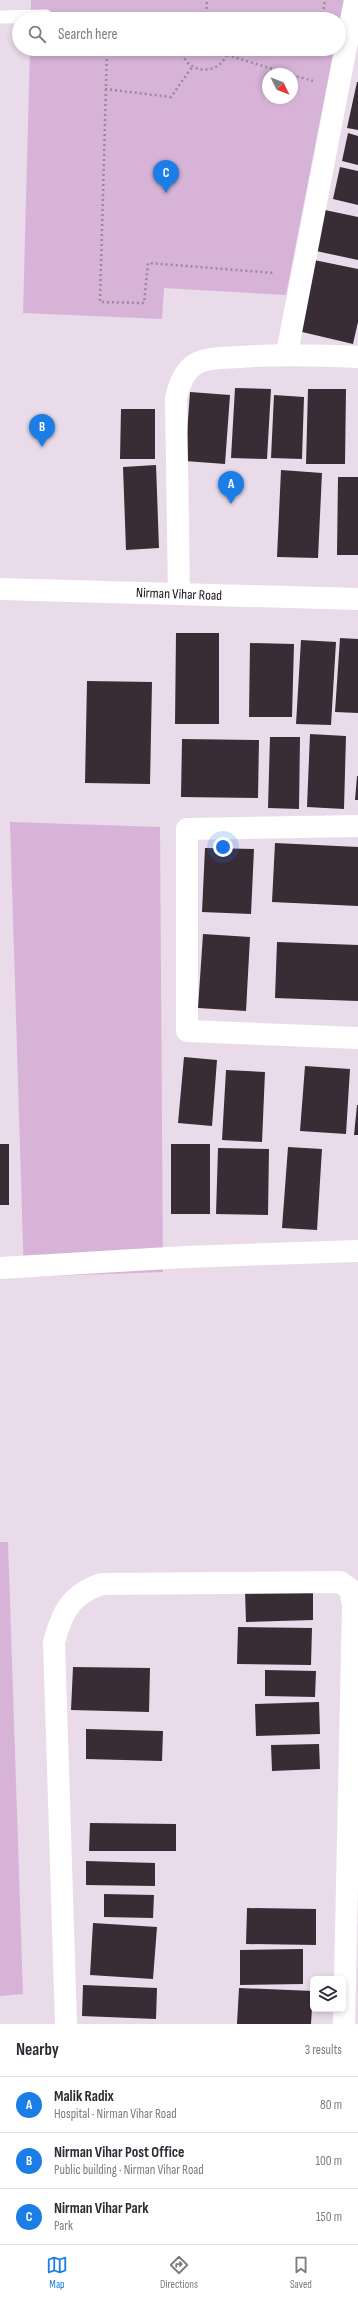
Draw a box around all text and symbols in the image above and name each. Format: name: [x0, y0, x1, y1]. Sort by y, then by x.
search box: [12, 12, 346, 56]
icon: search: [26, 23, 48, 45]
text: Search here: [58, 25, 118, 44]
north arrow: [262, 68, 298, 104]
pin: C: [153, 160, 179, 193]
pin: B: [29, 414, 55, 447]
pin: A: [218, 471, 244, 504]
street label: Nirman Vihar Road: [136, 584, 223, 604]
your location: [213, 837, 233, 857]
map controls: [310, 1976, 346, 2012]
button: layers: [310, 1976, 346, 2012]
text: Nearby: [16, 2040, 59, 2060]
text: 3 results: [305, 2042, 342, 2058]
text: Malik Radix: [54, 2087, 114, 2106]
text: A: [26, 2097, 32, 2113]
text: 80 m: [320, 2097, 342, 2113]
text: Hospital · Nirman Vihar Road: [54, 2106, 177, 2122]
text: Nirman Vihar Post Office: [54, 2143, 184, 2162]
text: B: [26, 2153, 32, 2169]
text: 100 m: [315, 2153, 342, 2169]
text: Public building · Nirman Vihar Road: [54, 2162, 204, 2178]
text: Nirman Vihar Park: [54, 2199, 149, 2218]
text: C: [26, 2209, 32, 2225]
text: 150 m: [316, 2209, 342, 2225]
text: Park: [54, 2218, 73, 2234]
tab: Map: [46, 2254, 68, 2291]
tab: Directions: [160, 2254, 198, 2291]
tab: Saved: [290, 2254, 312, 2291]

